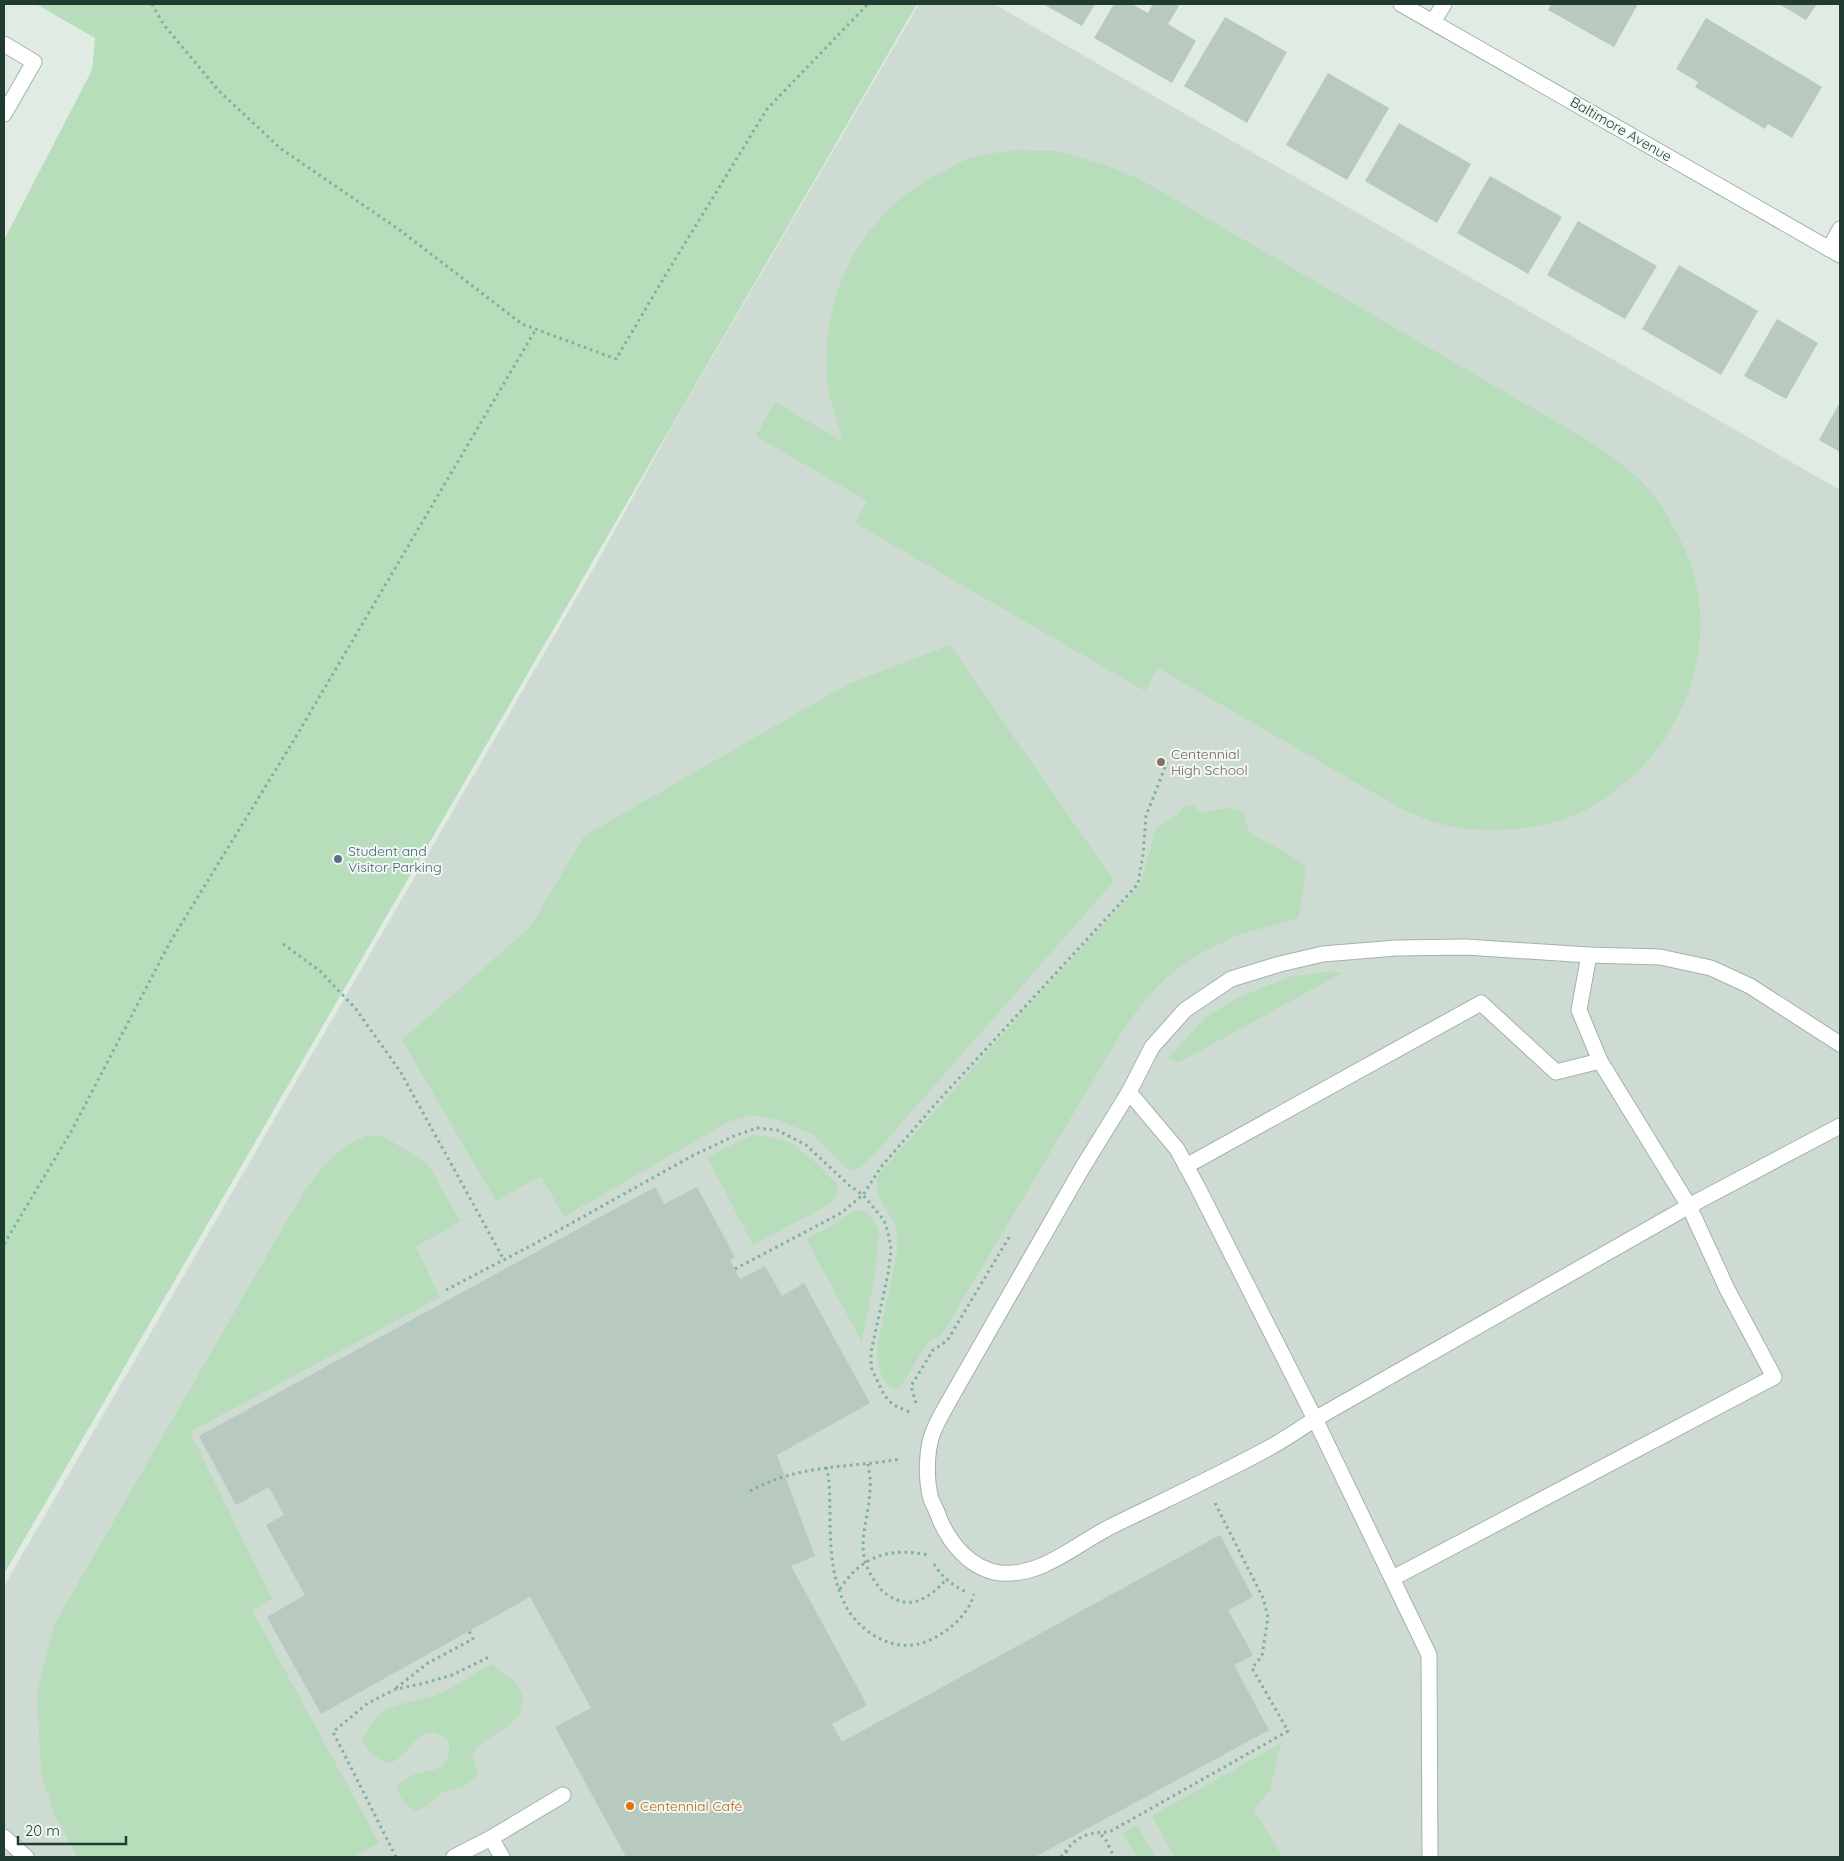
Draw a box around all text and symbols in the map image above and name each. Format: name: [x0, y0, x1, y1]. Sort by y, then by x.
street label: Baltimore Avenue: [1567, 93, 1675, 165]
place label: Centennial High School: [1171, 745, 1248, 779]
marker: Centennial High School: [1155, 756, 1167, 768]
place label: Student and Visitor Parking: [348, 842, 442, 876]
marker: Student and Visitor Parking: [332, 853, 344, 865]
place label: Centennial Café: [640, 1797, 743, 1815]
marker: Centennial Café: [624, 1800, 636, 1812]
scale bar: [18, 1814, 125, 1846]
text: 20 m: [25, 1821, 60, 1840]

